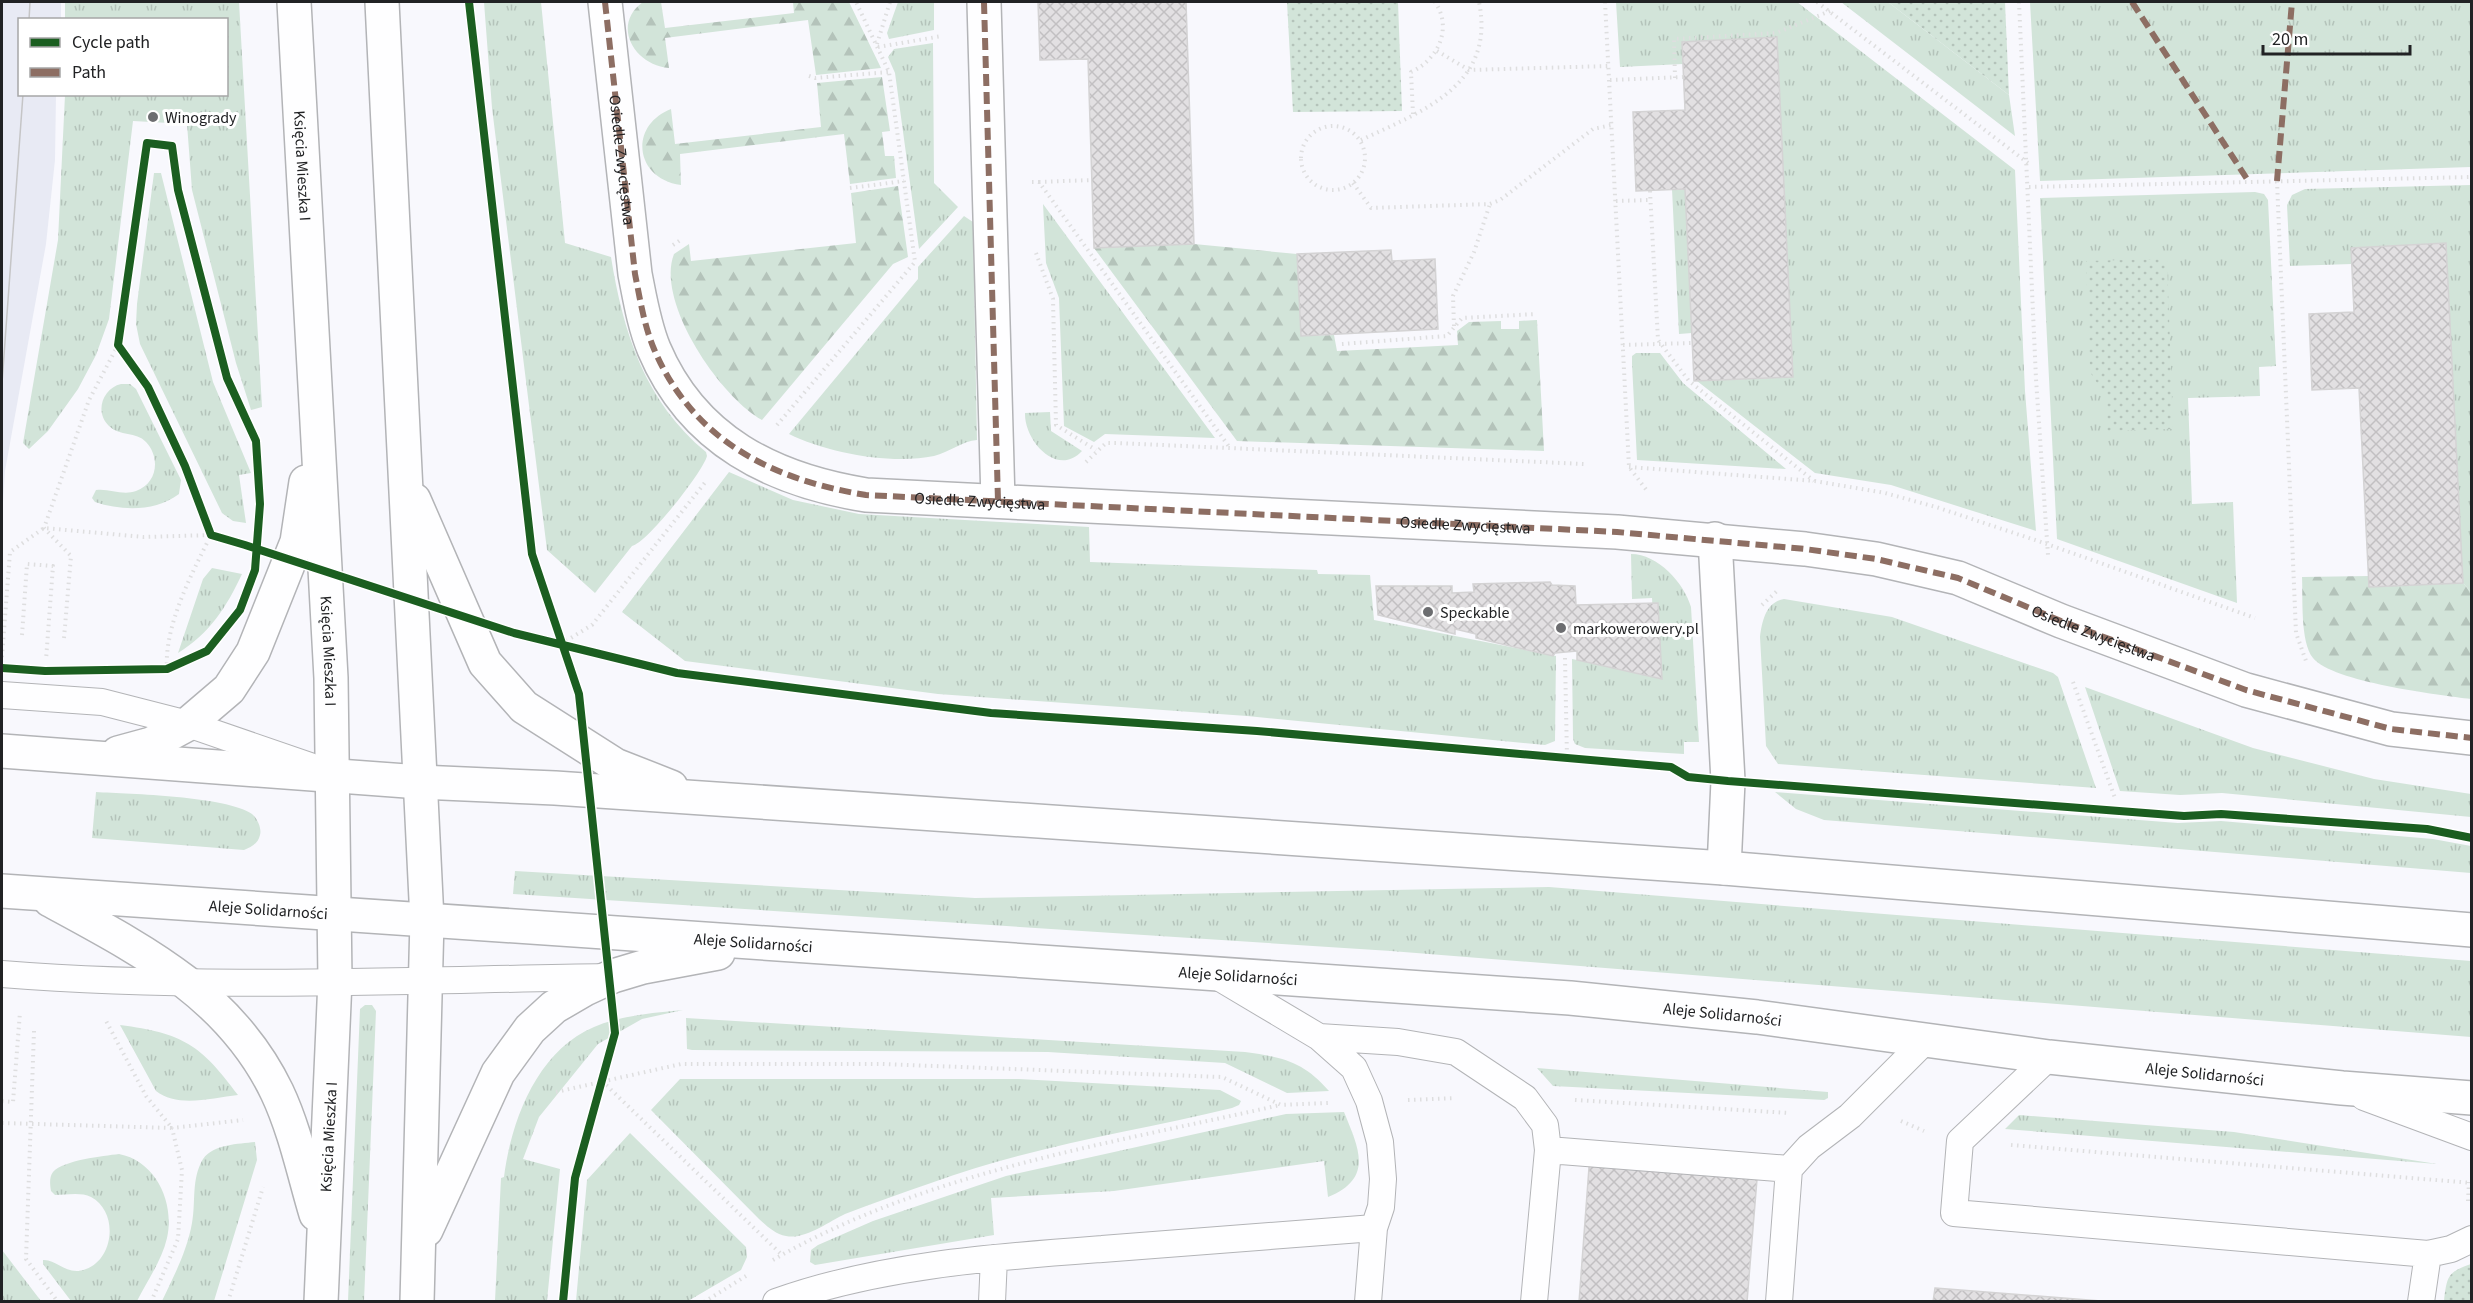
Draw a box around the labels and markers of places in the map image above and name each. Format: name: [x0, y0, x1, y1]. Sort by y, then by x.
place label: Winogrady: [165, 107, 237, 129]
marker: Winogrady: [146, 110, 160, 124]
place label: Speckable: [1440, 602, 1509, 624]
marker: Speckable: [1421, 605, 1435, 619]
place label: markowerowery.pl: [1573, 618, 1699, 640]
marker: markowerowery.pl: [1554, 621, 1568, 635]

